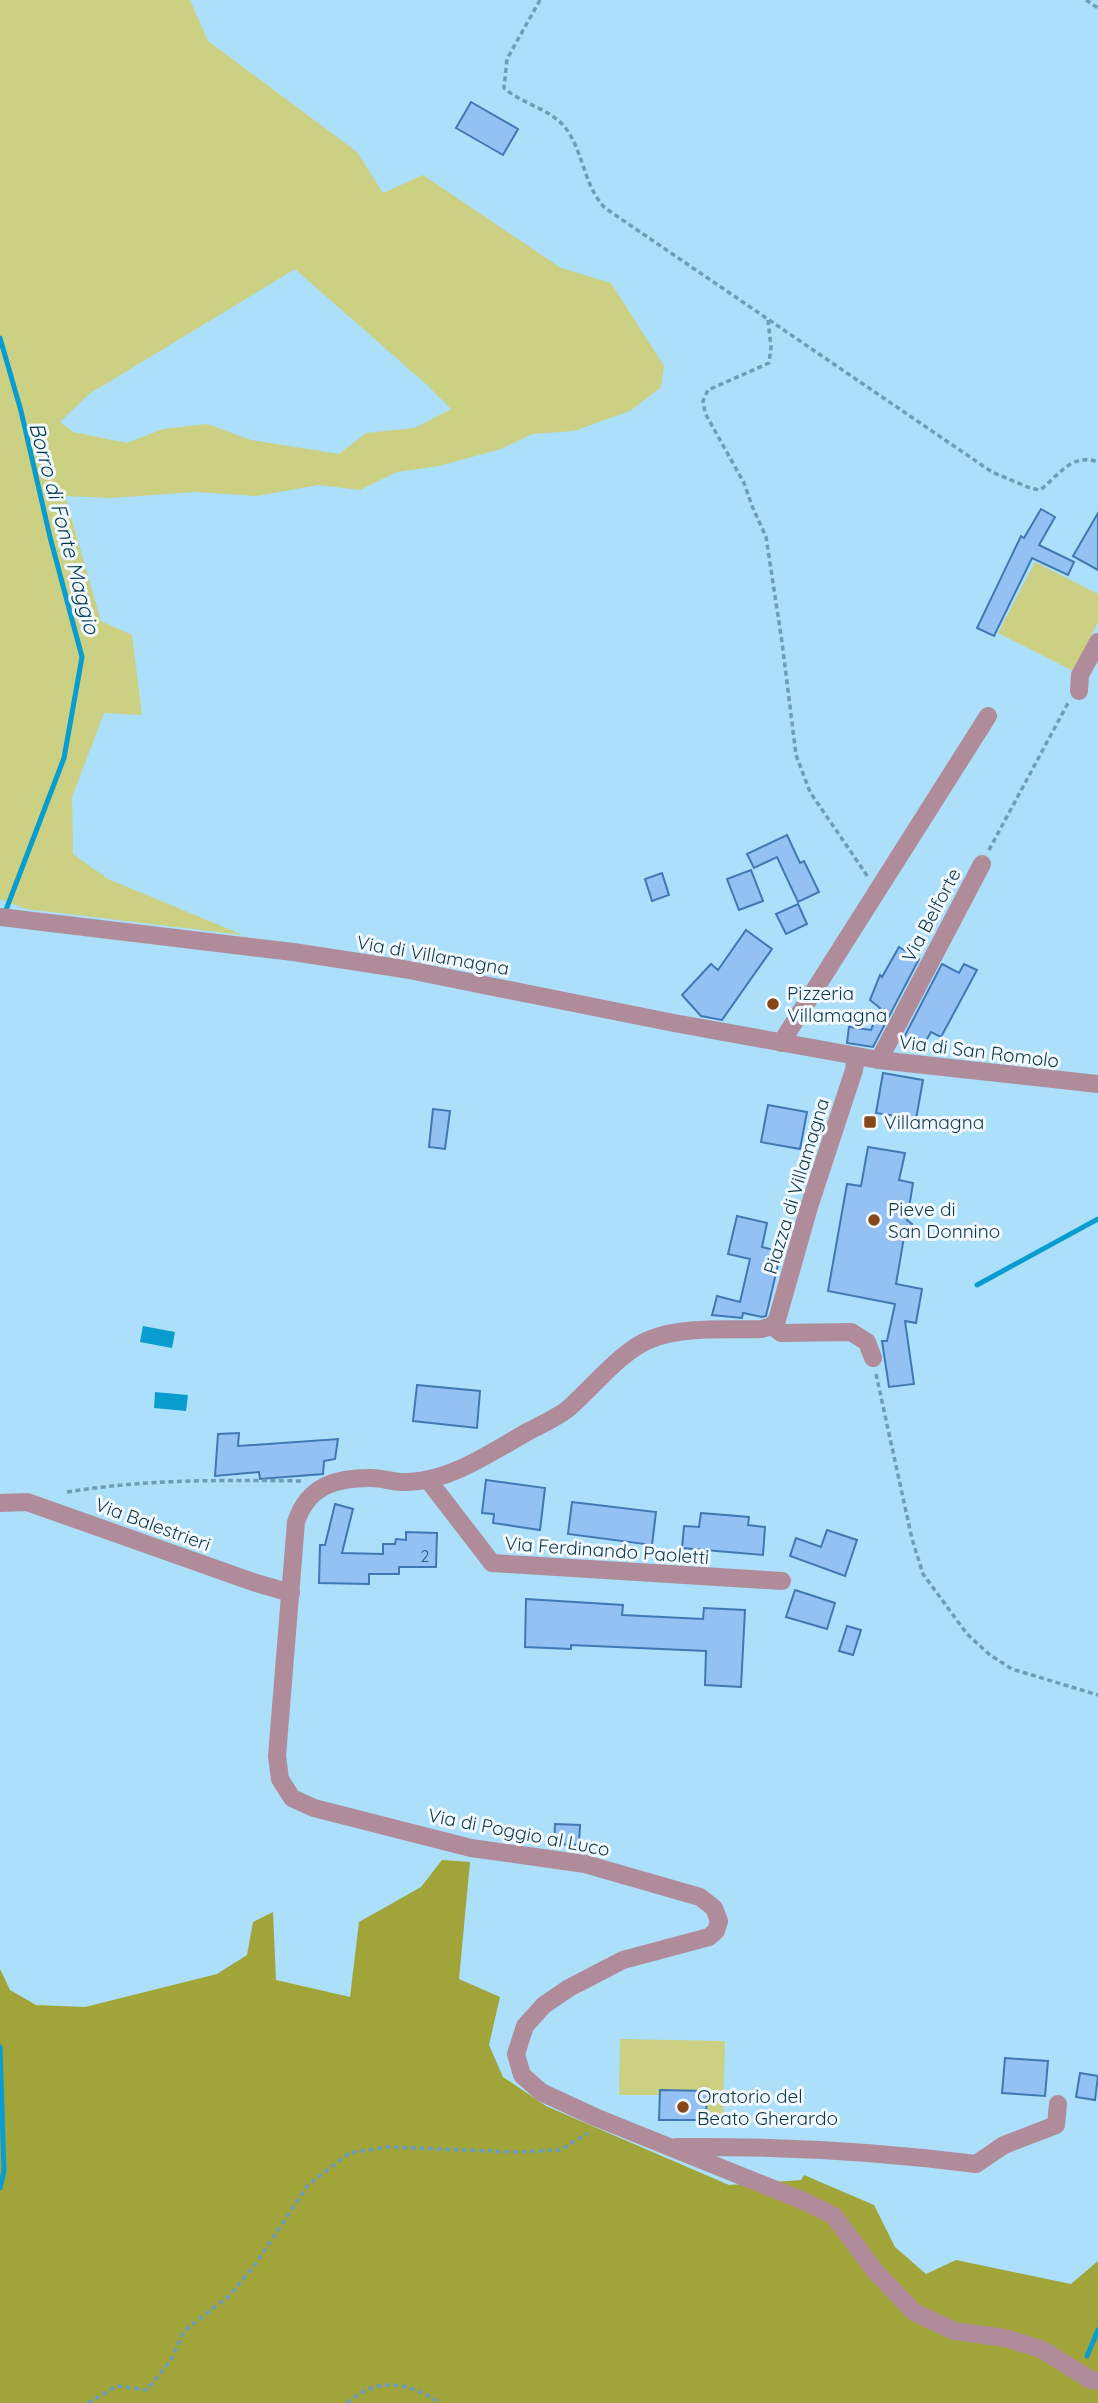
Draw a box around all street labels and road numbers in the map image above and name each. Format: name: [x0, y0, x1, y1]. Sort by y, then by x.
street label: Via Belforte: [896, 864, 966, 966]
street label: Via di Villamagna: [355, 930, 511, 980]
street label: Via di San Romolo: [898, 1029, 1060, 1073]
street label: Piazza di Villamagna: [758, 1095, 834, 1277]
street label: Via Balestrieri: [92, 1492, 214, 1556]
street label: Via Ferdinando Paoletti: [504, 1531, 710, 1569]
street label: Via di Poggio al Luco: [426, 1803, 612, 1861]

